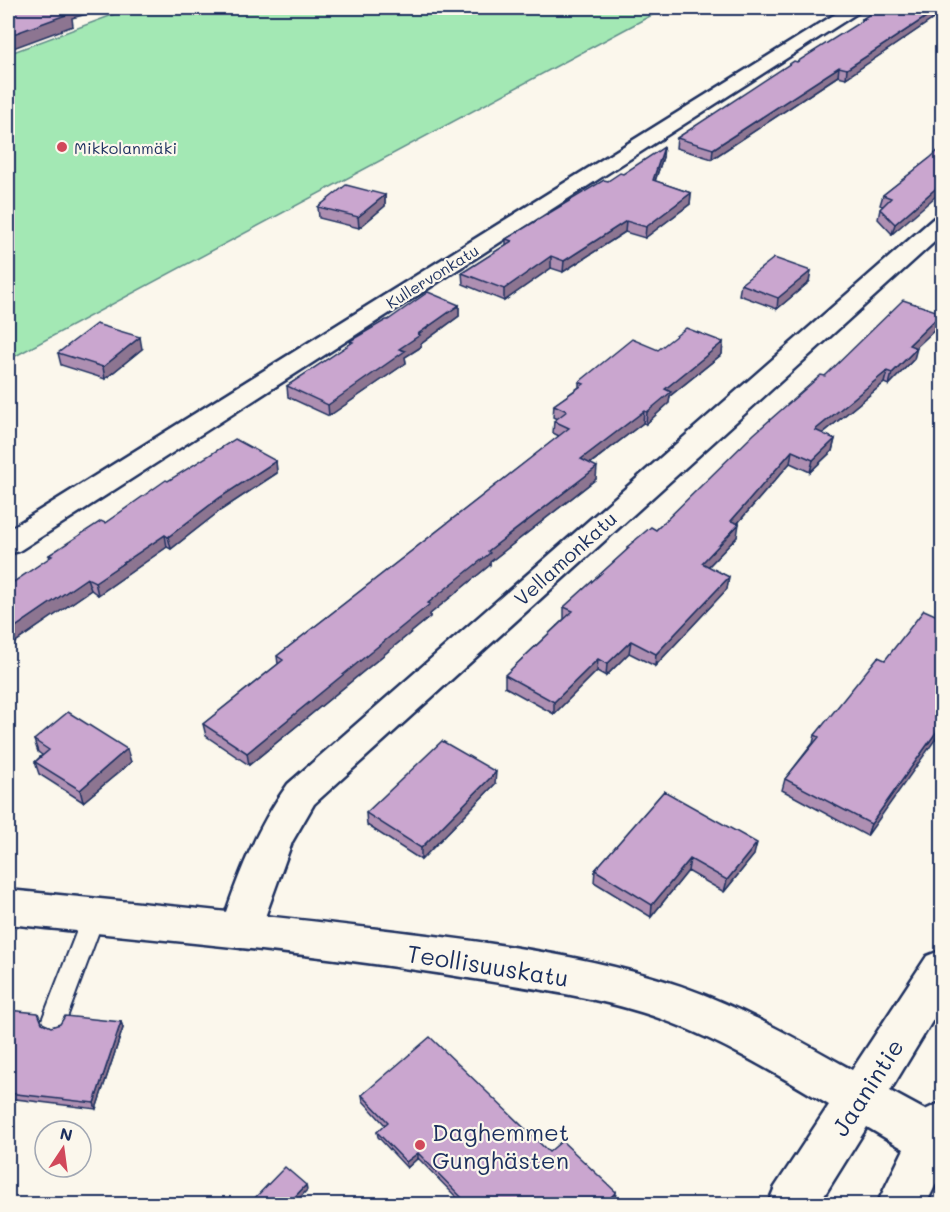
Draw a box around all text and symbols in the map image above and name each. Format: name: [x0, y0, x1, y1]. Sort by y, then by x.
place label: Mikkolanmäki: [74, 137, 177, 158]
marker: Mikkolanmäki: [55, 140, 69, 154]
street label: Kullervonkatu: [382, 239, 482, 313]
street label: Vellamonkatu: [508, 505, 622, 611]
street label: Teollisuuskatu: [405, 937, 571, 993]
street label: Jaanintie: [824, 1033, 910, 1141]
place label: Daghemmet Gunghästen: [432, 1116, 569, 1175]
north arrow: [33, 1119, 93, 1179]
text: N: [58, 1122, 75, 1145]
marker: Daghemmet Gunghästen: [413, 1138, 427, 1152]

